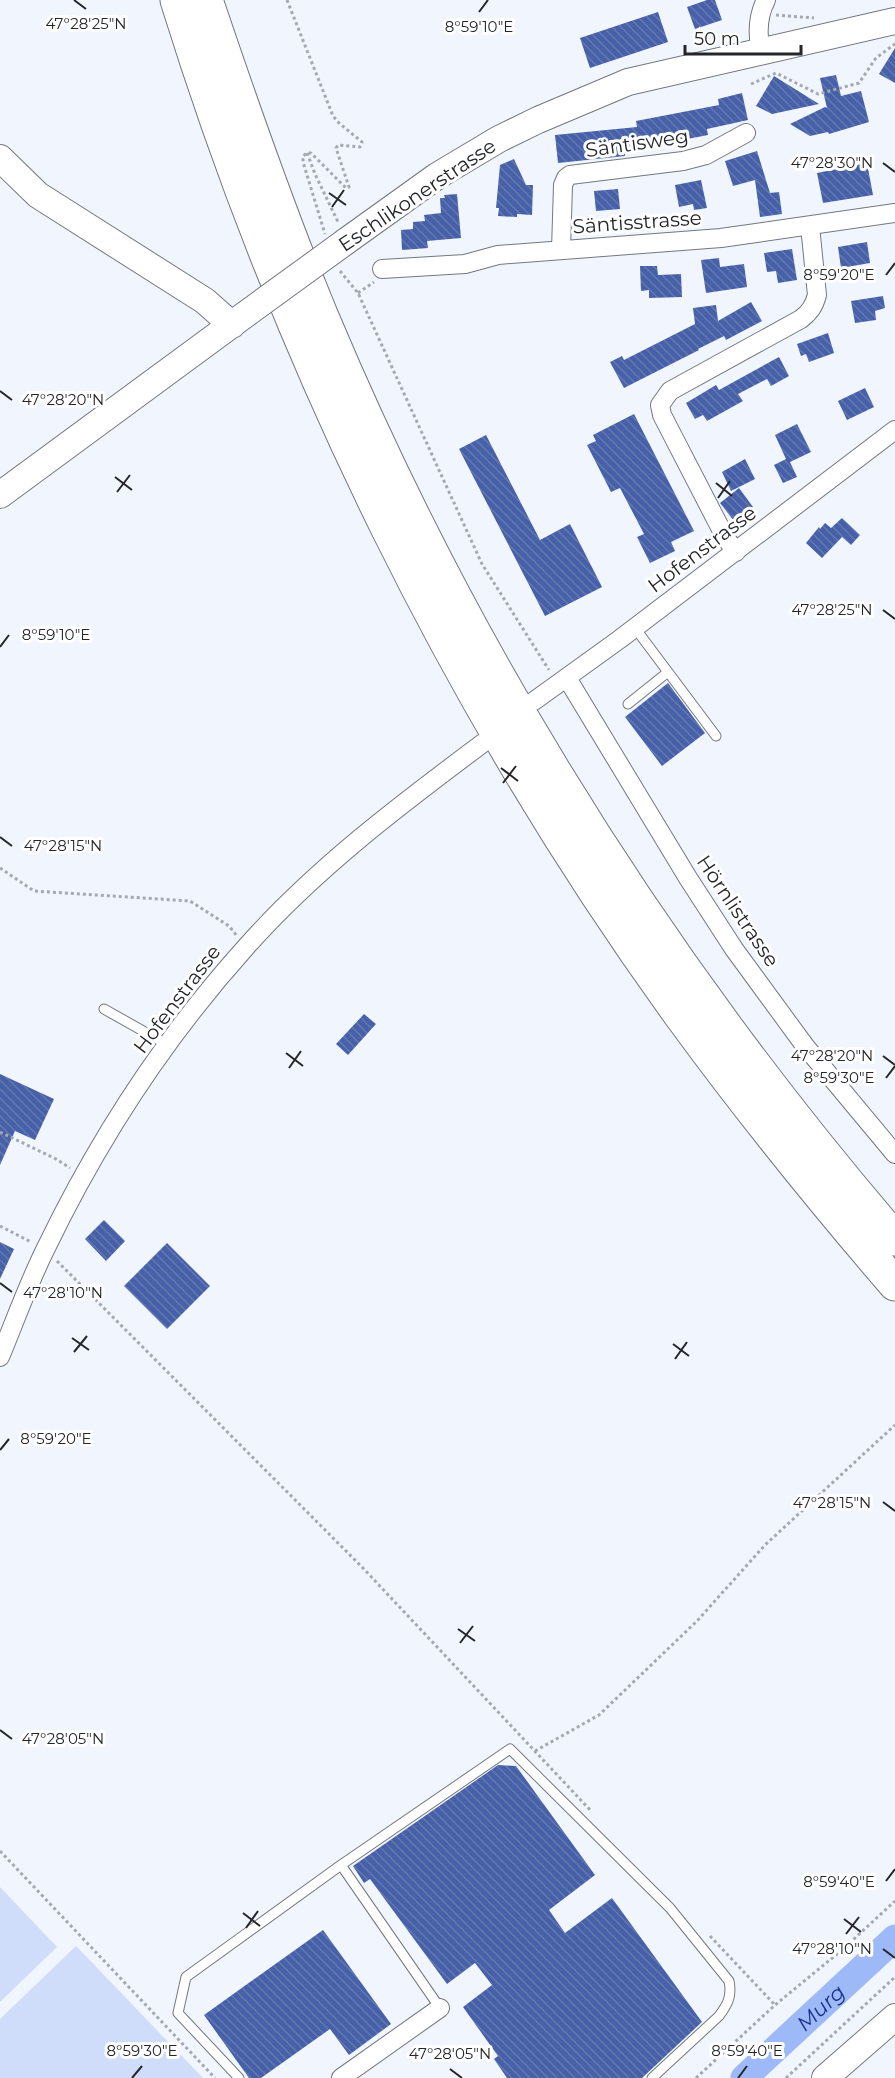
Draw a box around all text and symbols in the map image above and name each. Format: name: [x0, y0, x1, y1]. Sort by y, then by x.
text: 47°28'25"N: [45, 14, 127, 33]
text: 8°59'10"E: [445, 17, 513, 36]
scale bar: [685, 18, 800, 56]
text: 50 m: [694, 28, 740, 50]
street label: Säntisweg: [584, 124, 690, 162]
street label: Eschlikonerstrasse: [334, 133, 500, 257]
text: 47°28'30"N: [791, 153, 873, 172]
street label: Säntisstrasse: [572, 206, 702, 238]
text: 8°59'20"E: [803, 265, 875, 284]
text: 47°28'20"N: [22, 390, 104, 409]
street label: Hofenstrasse: [643, 500, 761, 598]
text: 47°28'25"N: [791, 600, 873, 619]
text: 8°59'10"E: [22, 625, 90, 644]
text: 47°28'15"N: [24, 836, 102, 855]
street label: Hörnlistrasse: [692, 851, 784, 971]
street label: Hofenstrasse: [128, 940, 226, 1058]
text: 47°28'20"N: [791, 1046, 873, 1065]
text: 8°59'30"E: [803, 1068, 875, 1087]
text: 47°28'10"N: [23, 1283, 103, 1302]
text: 8°59'20"E: [20, 1429, 92, 1448]
text: 47°28'15"N: [793, 1493, 871, 1512]
text: 47°28'05"N: [22, 1729, 104, 1748]
text: 8°59'40"E: [803, 1872, 875, 1891]
text: 47°28'10"N: [792, 1939, 872, 1958]
water label: Murg: [791, 1979, 850, 2036]
text: 8°59'30"E: [106, 2041, 178, 2060]
text: 8°59'40"E: [711, 2041, 783, 2060]
text: 47°28'05"N: [409, 2044, 491, 2063]

